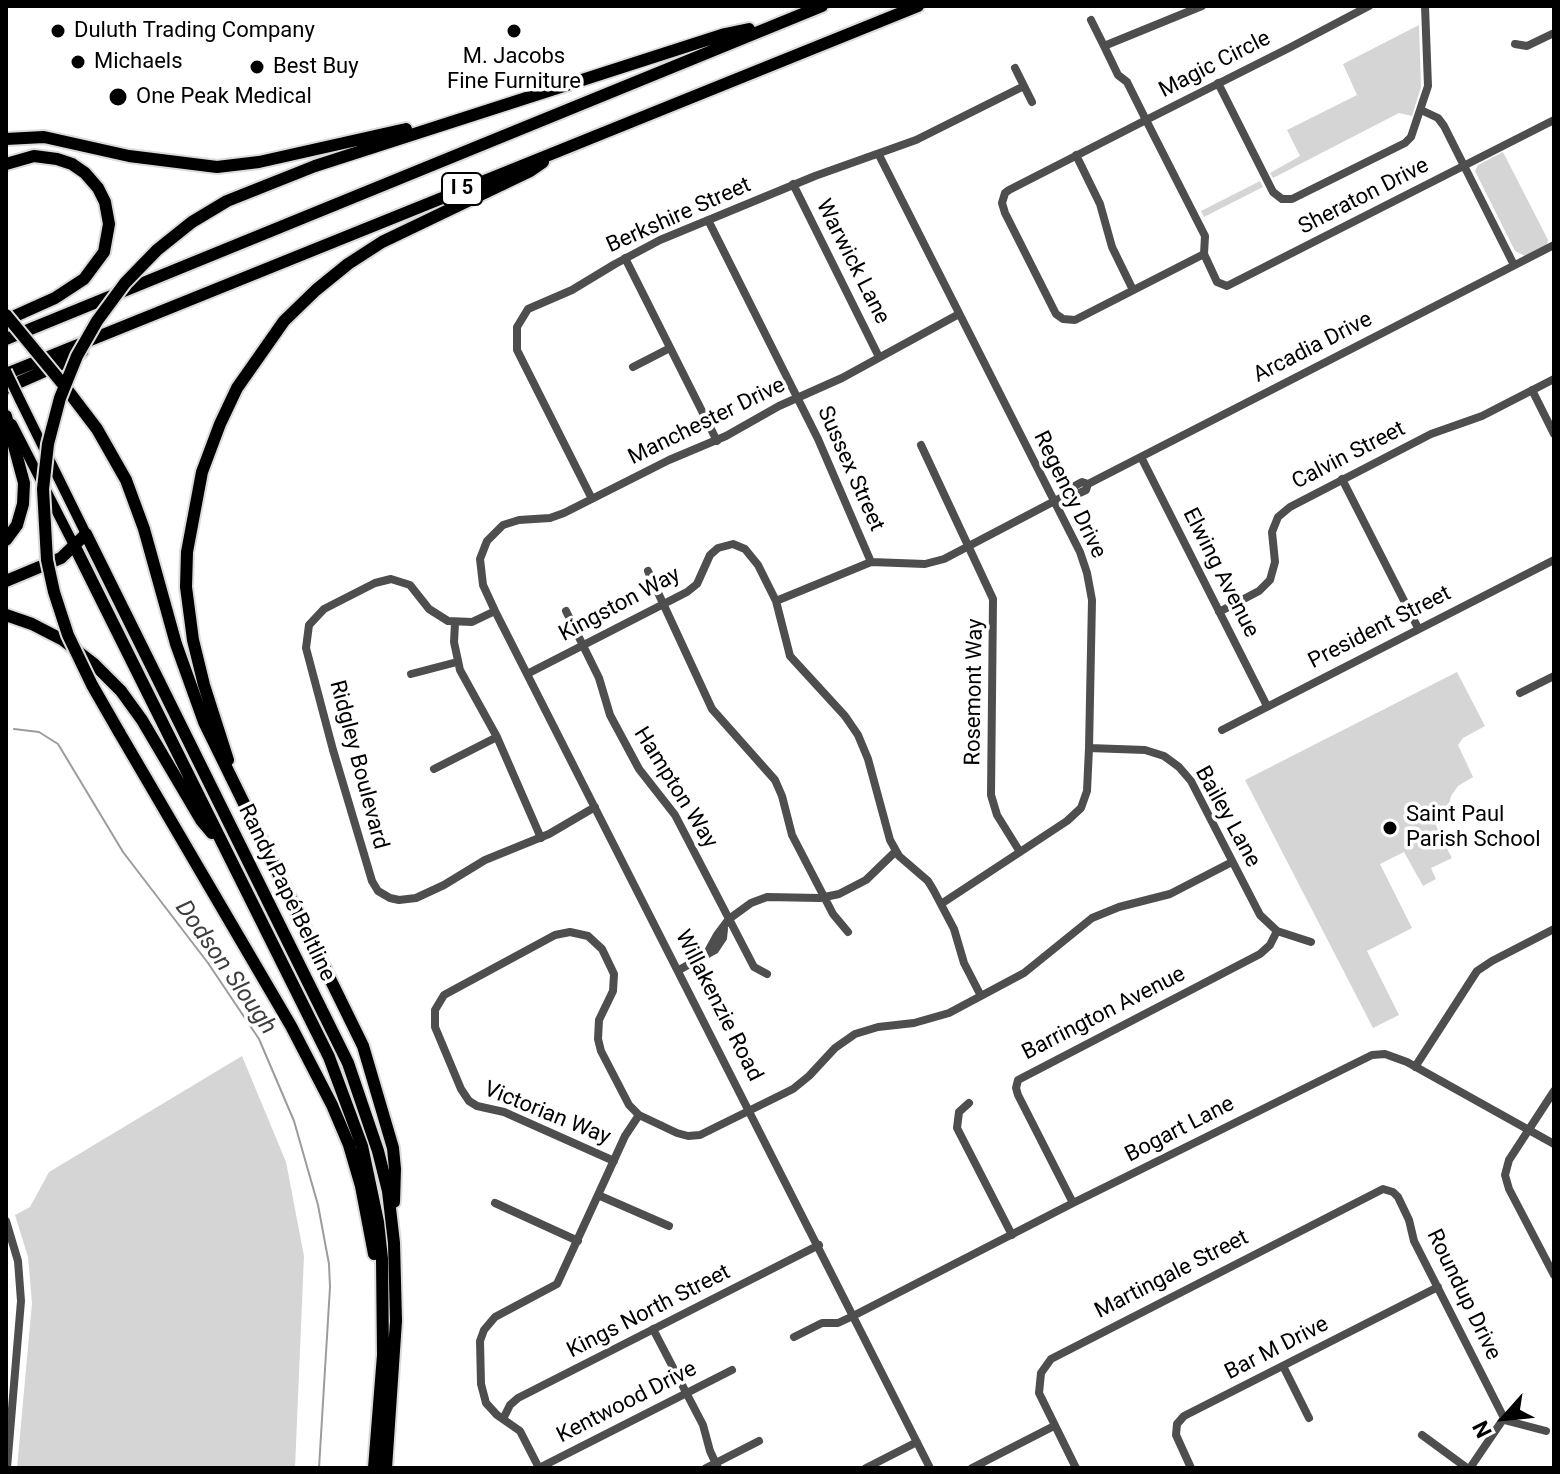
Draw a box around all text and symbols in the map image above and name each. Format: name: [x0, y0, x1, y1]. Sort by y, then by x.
place label: Duluth Trading Company: [74, 18, 315, 44]
marker: Duluth Trading Company: [49, 22, 67, 40]
marker: M. Jacobs Fine Furniture: [505, 22, 523, 40]
street label: Magic Circle: [1155, 26, 1275, 104]
place label: M. Jacobs Fine Furniture: [447, 44, 581, 96]
place label: Michaels: [94, 49, 183, 75]
marker: Michaels: [69, 53, 87, 71]
place label: Best Buy: [273, 54, 359, 80]
marker: Best Buy: [248, 58, 266, 76]
place label: One Peak Medical: [136, 84, 312, 110]
marker: One Peak Medical: [107, 86, 129, 108]
street label: Sheraton Drive: [1295, 153, 1433, 241]
street label: Berkshire Street: [603, 172, 755, 260]
road number: I 5: [442, 173, 482, 205]
street label: Warwick Lane: [809, 195, 895, 329]
street label: Arcadia Drive: [1249, 307, 1377, 389]
street label: Manchester Drive: [624, 373, 790, 471]
street label: Sussex Street: [811, 402, 889, 536]
street label: Calvin Street: [1288, 416, 1410, 496]
street label: Regency Drive: [1027, 427, 1111, 563]
street label: Elwing Avenue: [1176, 504, 1264, 642]
street label: Kingston Way: [555, 562, 685, 648]
street label: President Street: [1304, 581, 1456, 675]
street label: Rosemont Way: [961, 618, 989, 766]
street label: Ridgley Boulevard: [323, 678, 393, 852]
street label: Hampton Way: [627, 723, 723, 853]
street label: Bailey Lane: [1188, 762, 1266, 872]
street label: Randy Papé Beltline: [232, 800, 340, 986]
place label: Saint Paul Parish School: [1406, 802, 1541, 854]
marker: Saint Paul Parish School: [1381, 819, 1399, 837]
water label: Dodson Slough: [168, 895, 282, 1041]
street label: Willakenzie Road: [669, 926, 767, 1086]
street label: Barrington Avenue: [1018, 961, 1190, 1067]
street label: Victorian Way: [480, 1077, 614, 1151]
street label: Bogart Lane: [1121, 1091, 1239, 1169]
street label: Martingale Street: [1091, 1225, 1253, 1325]
street label: Roundup Drive: [1420, 1225, 1506, 1365]
street label: Kings North Street: [563, 1259, 735, 1365]
street label: Bar M Drive: [1221, 1312, 1333, 1386]
street label: Kentwood Drive: [553, 1356, 701, 1450]
north arrow: [1464, 1378, 1544, 1458]
text: N: [1468, 1417, 1497, 1442]

